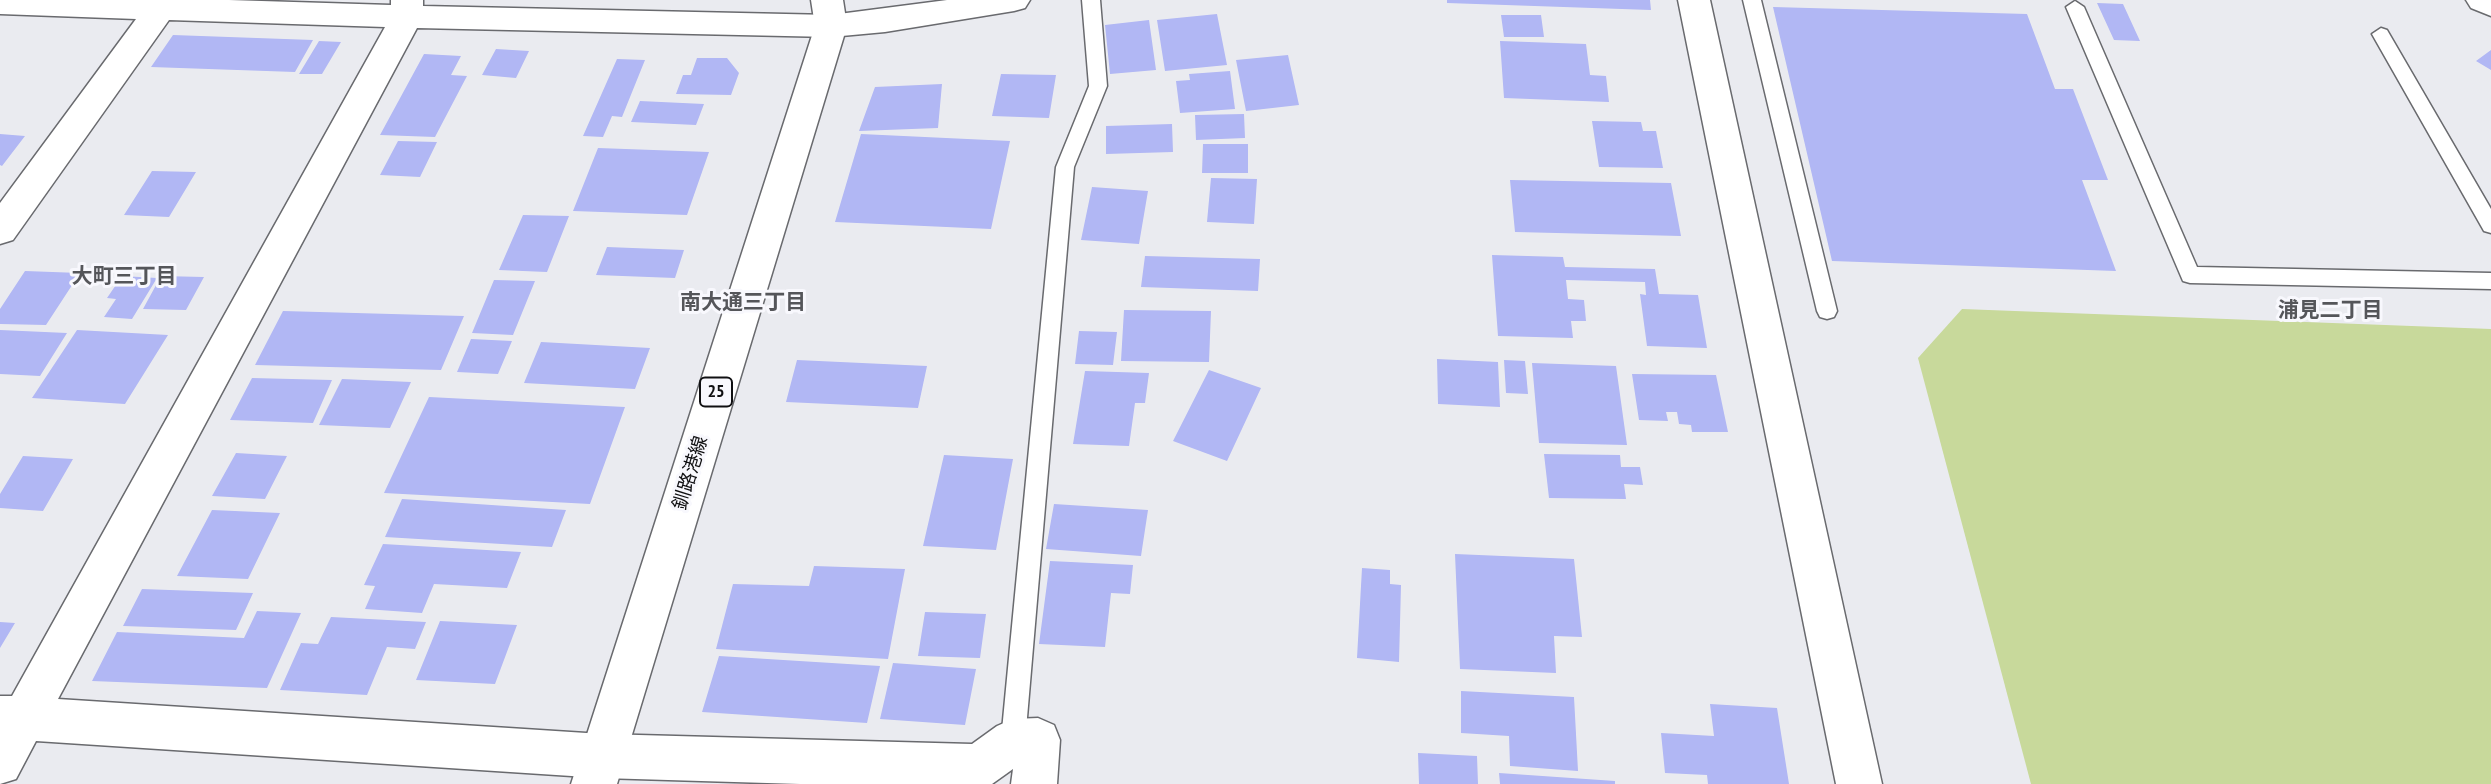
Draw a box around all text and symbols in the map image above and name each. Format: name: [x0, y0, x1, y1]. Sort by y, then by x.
district label: 大町三丁目: [72, 264, 176, 290]
district label: 南大通三丁目: [680, 290, 806, 316]
district label: 浦見二丁目: [2278, 298, 2382, 324]
road number: 25: [700, 378, 732, 406]
street label: 釧路港線: [669, 433, 713, 513]

